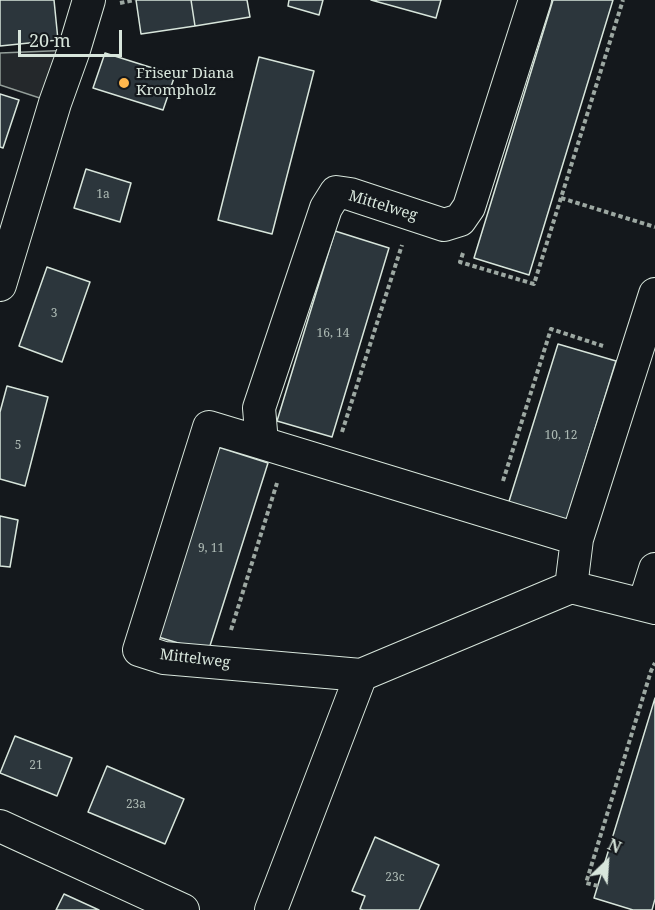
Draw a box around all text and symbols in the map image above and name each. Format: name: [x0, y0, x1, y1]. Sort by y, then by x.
scale bar: [21, 18, 124, 56]
text: 20 m: [29, 28, 71, 52]
place label: Friseur Diana Krompholz: [136, 65, 234, 100]
marker: Friseur Diana Krompholz: [117, 76, 131, 90]
street label: Mittelweg: [346, 187, 420, 225]
house number: 1a: [96, 188, 110, 202]
house number: 3: [51, 307, 57, 321]
house number: 16, 14: [317, 327, 349, 341]
house number: 10, 12: [545, 429, 577, 443]
house number: 5: [15, 439, 21, 453]
house number: 9, 11: [198, 542, 224, 556]
street label: Mittelweg: [159, 646, 231, 672]
house number: 21: [29, 759, 43, 773]
house number: 23a: [126, 798, 146, 812]
north arrow: [577, 832, 637, 892]
text: N: [604, 833, 625, 858]
house number: 23c: [385, 871, 405, 885]

